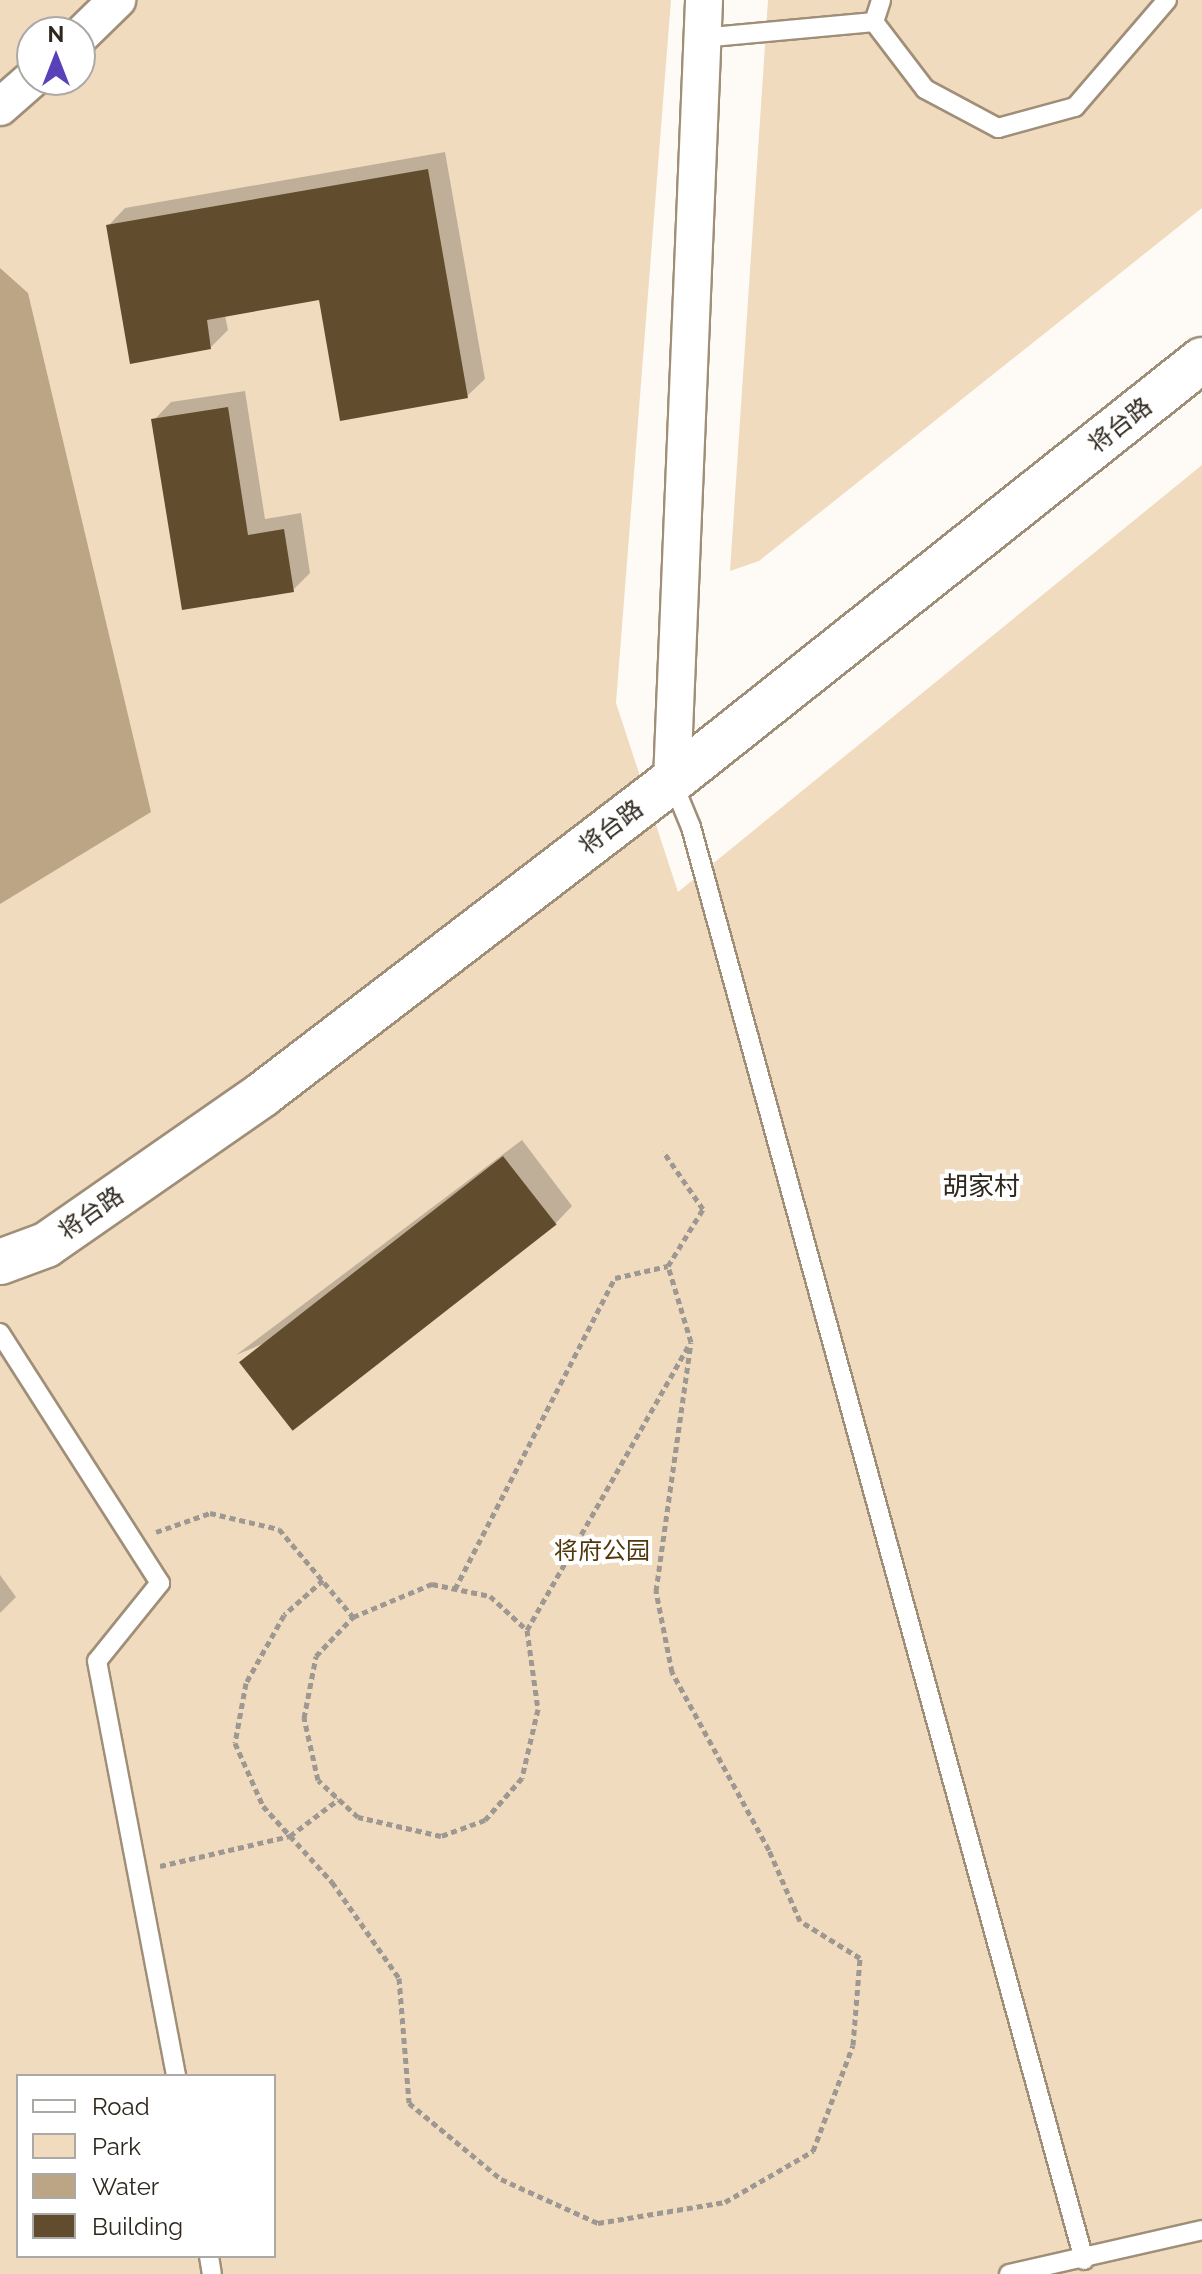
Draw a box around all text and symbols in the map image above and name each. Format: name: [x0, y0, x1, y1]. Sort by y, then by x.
north arrow: [16, 16, 96, 96]
text: N: [48, 21, 64, 47]
street label: 将台路: [1083, 391, 1157, 459]
street label: 将台路: [574, 794, 648, 860]
district label: 胡家村: [942, 1171, 1020, 1203]
street label: 将台路: [53, 1181, 129, 1245]
park label: 将府公园: [554, 1537, 650, 1565]
legend: [16, 2074, 276, 2258]
text: Road: [92, 2092, 150, 2121]
text: Park: [92, 2132, 141, 2161]
text: Water: [92, 2172, 159, 2201]
text: Building: [92, 2212, 183, 2241]

